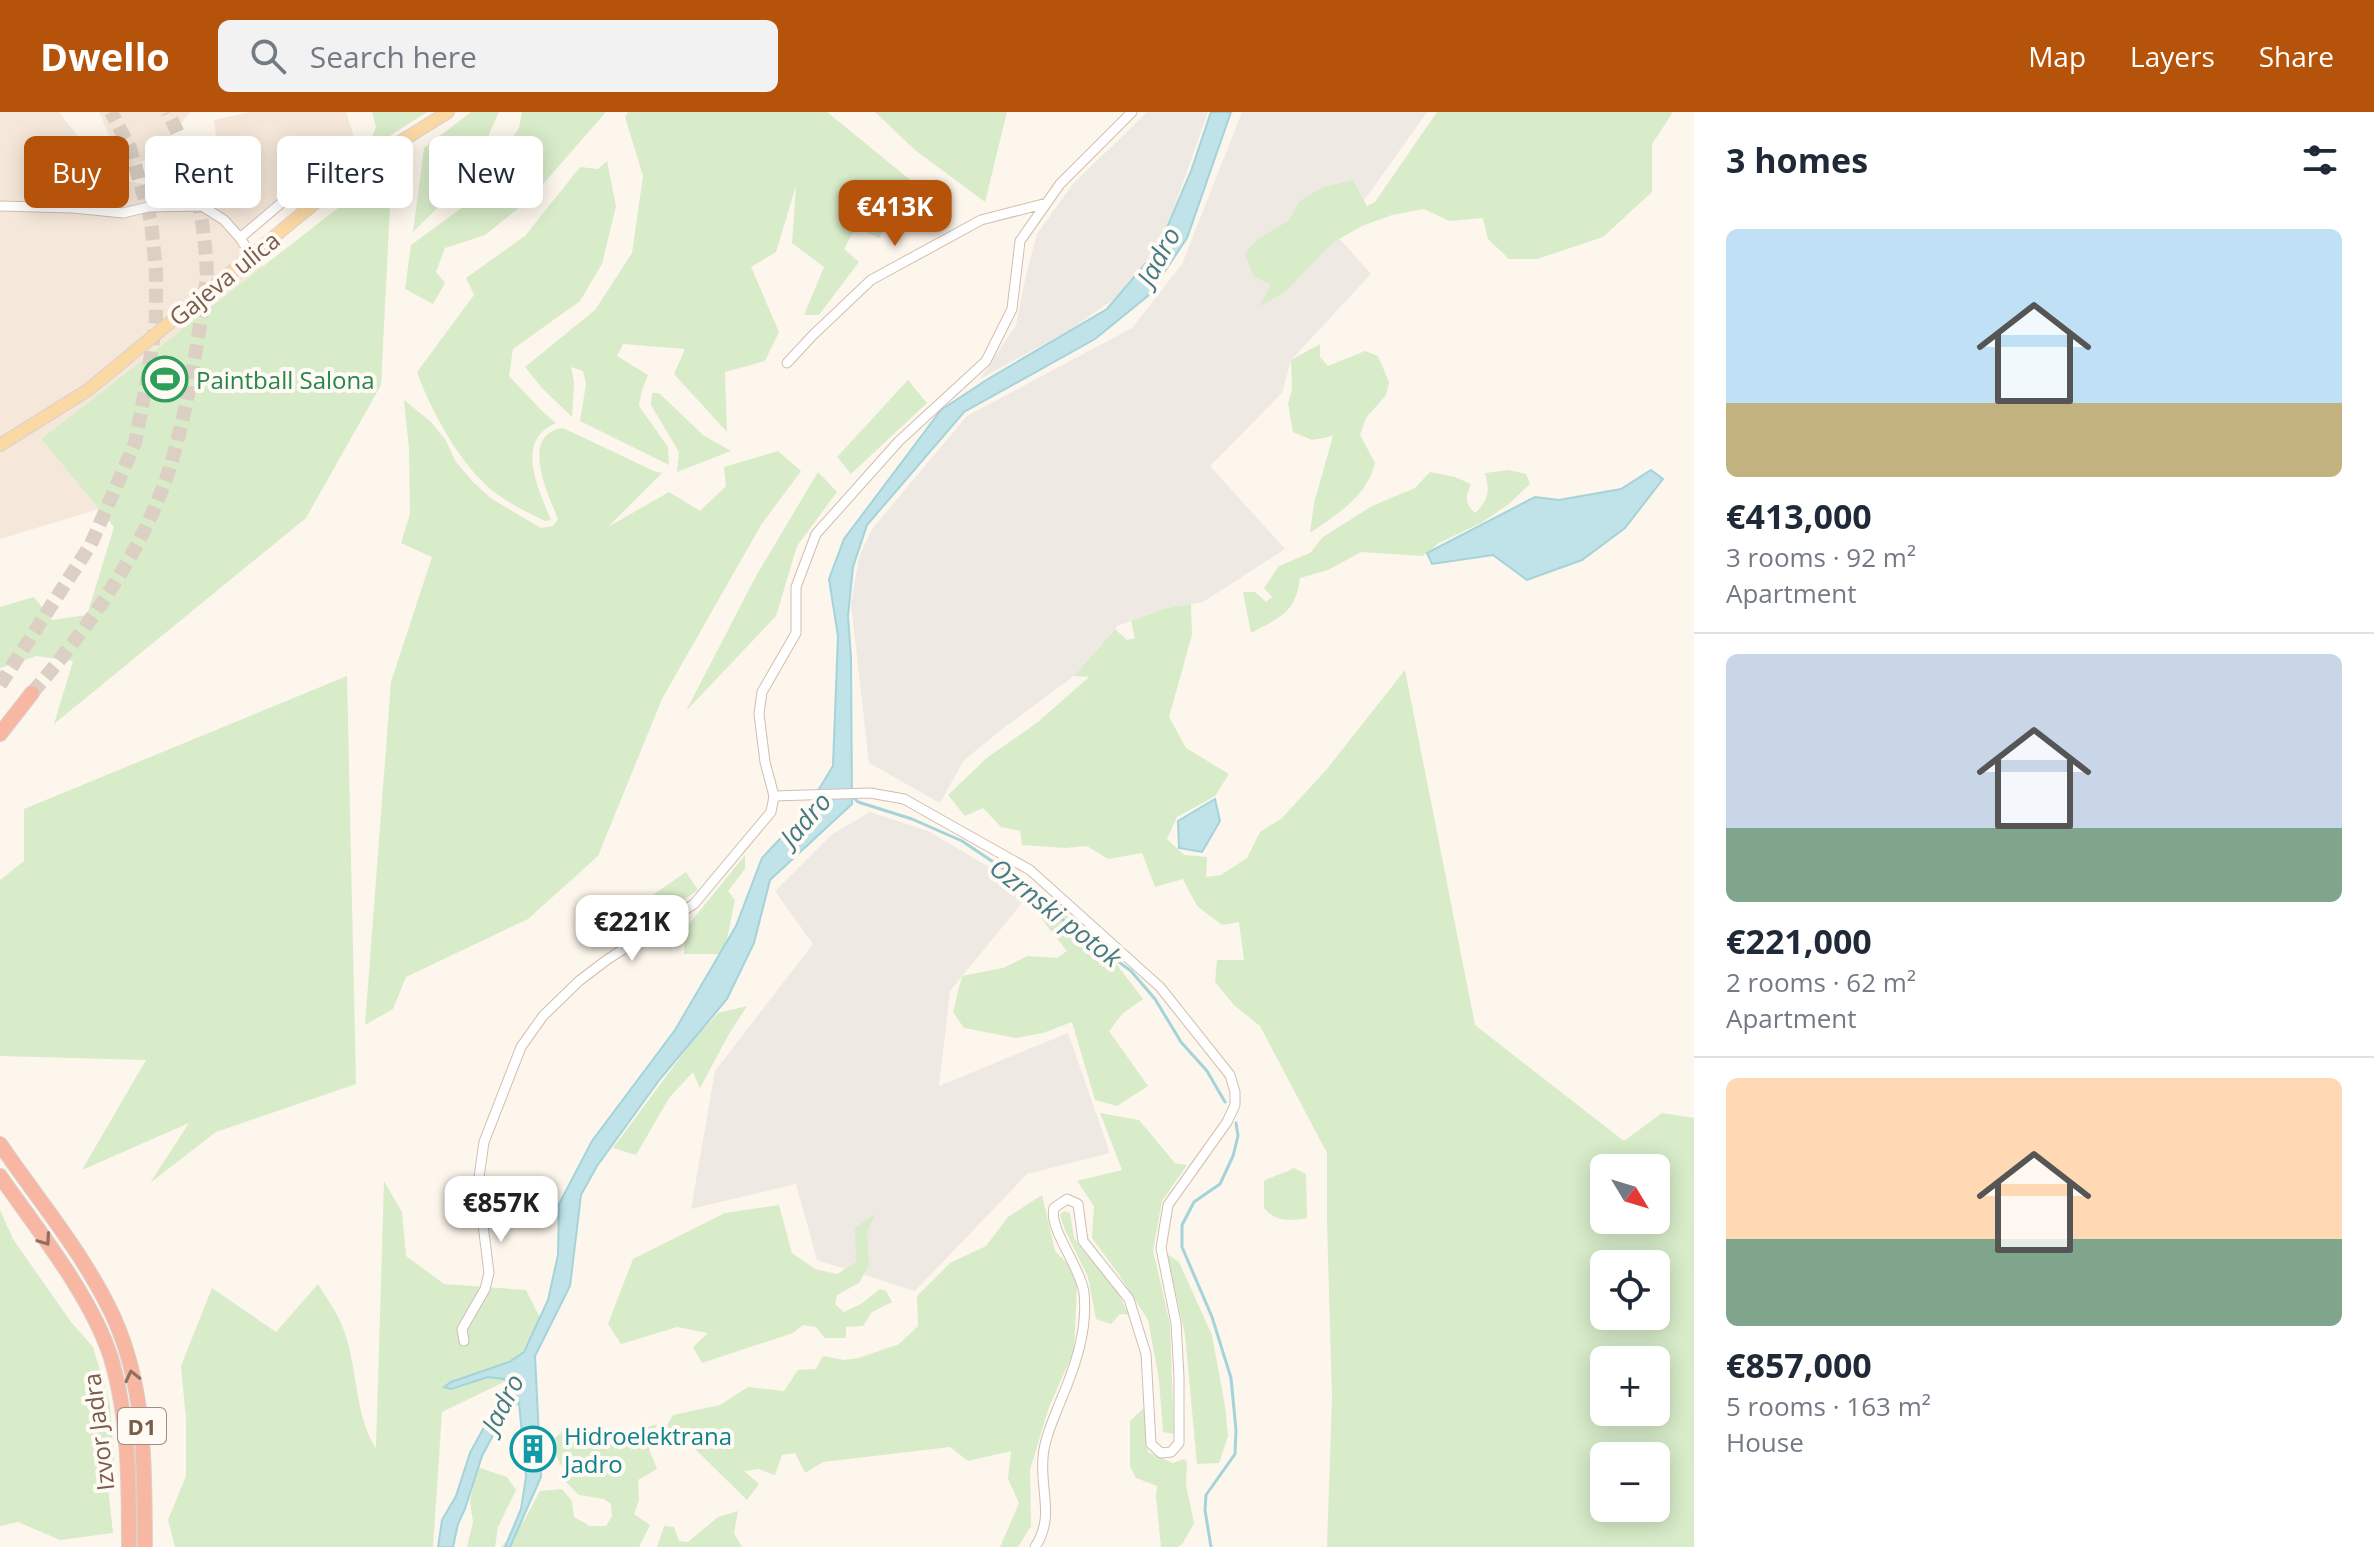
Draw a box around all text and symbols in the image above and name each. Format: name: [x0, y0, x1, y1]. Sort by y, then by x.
search box: [218, 20, 778, 92]
text: Dwello: [40, 30, 170, 82]
icon: search: [246, 34, 290, 78]
text: Search here: [310, 36, 477, 77]
text: Map: [2028, 37, 2086, 75]
text: Layers: [2130, 37, 2215, 75]
text: Share: [2259, 37, 2334, 75]
chip: Buy: [24, 136, 129, 208]
chip: Rent: [145, 136, 261, 208]
chip: Filters: [277, 136, 413, 208]
chip: New: [429, 136, 543, 208]
text: 3 homes: [1726, 137, 1868, 183]
icon: filters: [2298, 138, 2342, 182]
pin: €413K: [839, 180, 951, 248]
text: €413K: [857, 188, 933, 224]
water label: Jadro: [1125, 220, 1188, 296]
street label: Gajeva ulica: [162, 223, 286, 333]
icon: home: [1962, 281, 2106, 425]
sports icon: Paintball Salona: [141, 355, 189, 403]
place label: Paintball Salona: [196, 363, 375, 396]
text: €413,000: [1726, 493, 1872, 539]
text: 3 rooms · 92 m²: [1726, 539, 1916, 575]
text: Apartment: [1726, 575, 1857, 611]
icon: home: [1962, 706, 2106, 850]
water label: Jadro: [768, 784, 839, 858]
water label: Ozrnski potok: [983, 849, 1130, 976]
pin: €221K: [576, 895, 688, 963]
text: €221K: [594, 903, 670, 939]
text: €221,000: [1726, 918, 1872, 964]
text: 2 rooms · 62 m²: [1726, 964, 1916, 1000]
text: Apartment: [1726, 1000, 1857, 1036]
icon: home: [1962, 1130, 2106, 1274]
north arrow: [1590, 1154, 1670, 1234]
map controls: [1590, 1154, 1670, 1522]
pin: €857K: [445, 1176, 557, 1244]
text: €857K: [463, 1184, 539, 1220]
one-way arrow: [35, 1231, 50, 1245]
button: locate: [1590, 1250, 1670, 1330]
text: €857,000: [1726, 1342, 1872, 1388]
button: +: [1590, 1346, 1670, 1426]
water label: Jadro: [470, 1367, 532, 1443]
one-way arrow: [125, 1370, 142, 1384]
street label: Izvor Jadra: [74, 1371, 122, 1493]
text: 5 rooms · 163 m²: [1726, 1388, 1931, 1424]
road number: D1: [118, 1408, 166, 1444]
place label: Hidroelektrana Jadro: [562, 1419, 732, 1480]
text: House: [1726, 1424, 1804, 1460]
building icon: Hidroelektrana Jadro: [509, 1425, 557, 1473]
button: −: [1590, 1442, 1670, 1522]

